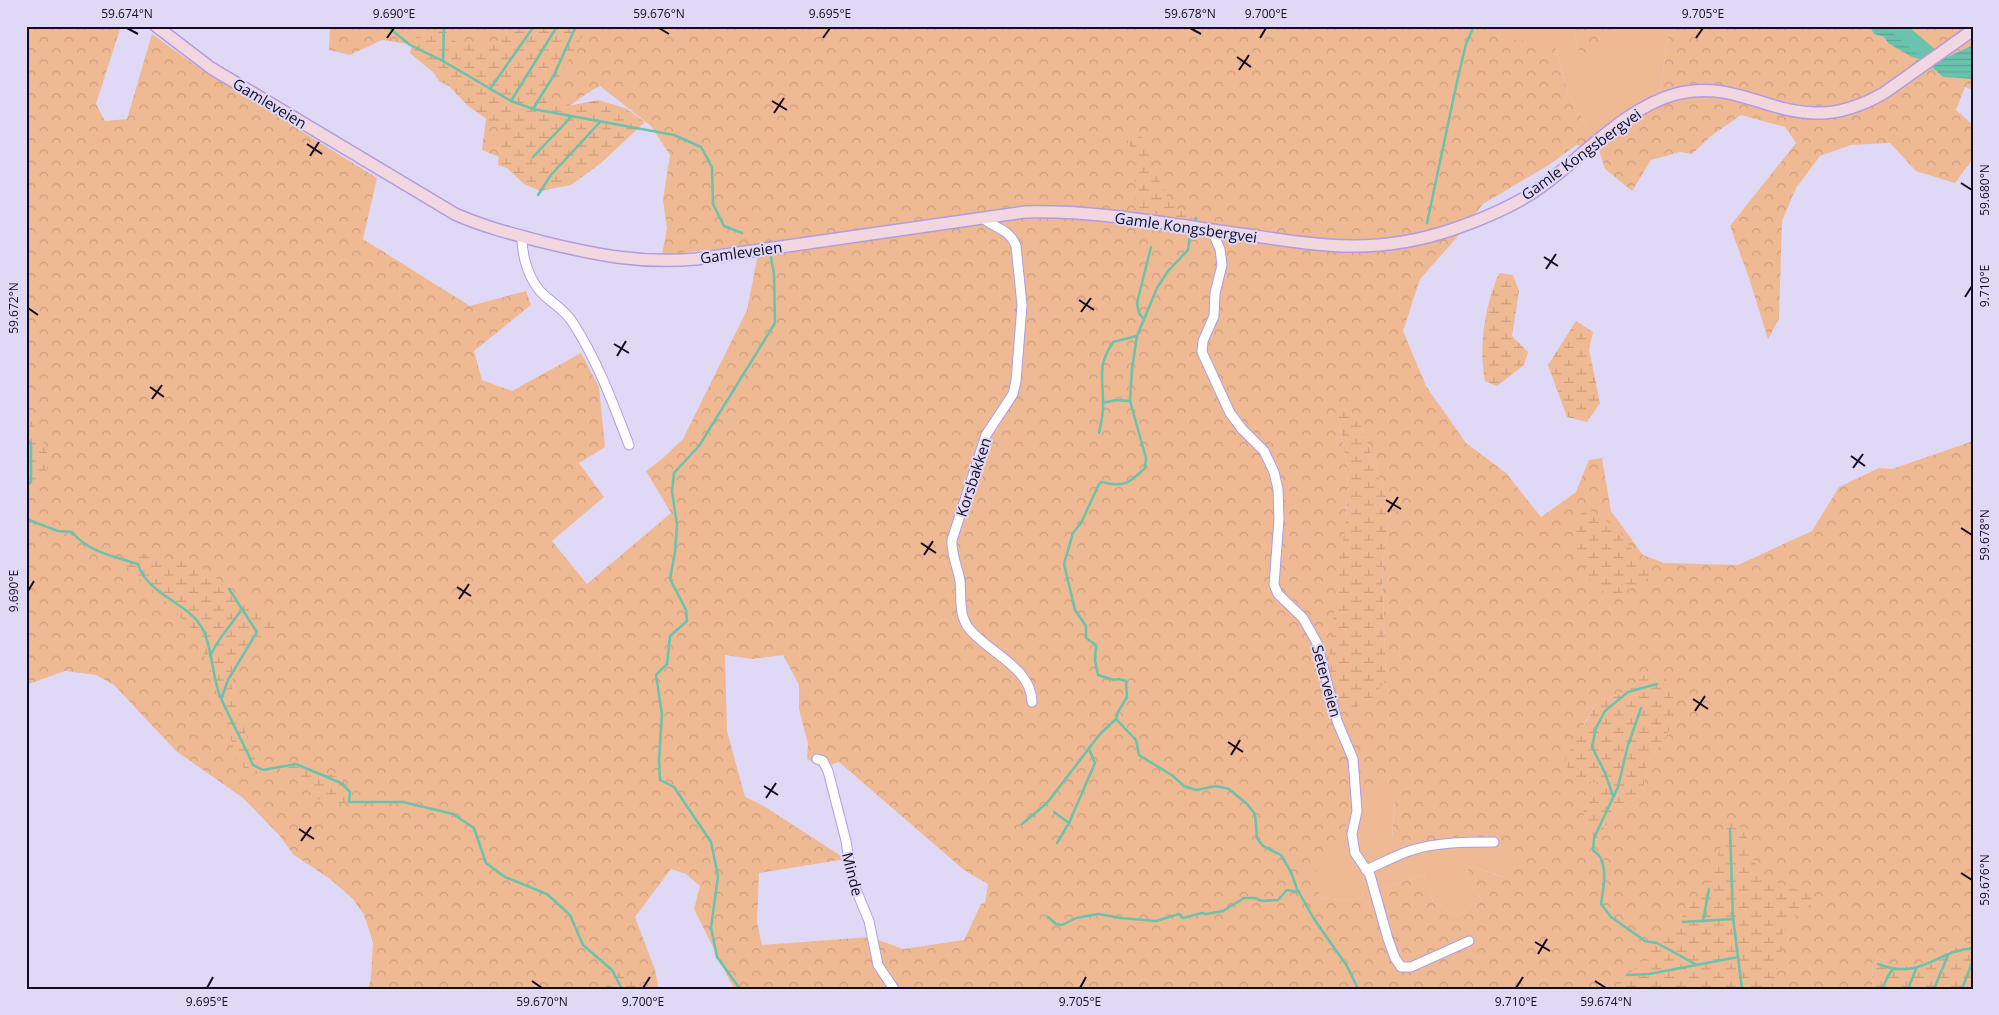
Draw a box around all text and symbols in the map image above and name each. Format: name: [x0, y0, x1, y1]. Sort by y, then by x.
text: 59.674°N: [101, 5, 153, 22]
text: 9.690°E: [373, 5, 415, 22]
text: 59.676°N: [633, 5, 685, 22]
text: 9.695°E: [809, 5, 851, 22]
text: 59.678°N: [1164, 5, 1216, 22]
text: 9.700°E: [1245, 5, 1287, 22]
text: 9.705°E: [1682, 5, 1724, 22]
street label: Gamleveien: [229, 73, 311, 133]
street label: Gamle Kongsbergvei: [1517, 104, 1645, 204]
text: 59.680°N: [1976, 164, 1993, 216]
street label: Gamle Kongsbergvei: [1114, 207, 1258, 247]
street label: Gamleveien: [699, 236, 783, 268]
text: 9.710°E: [1976, 265, 1993, 307]
text: 59.672°N: [5, 282, 22, 334]
street label: Korsbakken: [951, 435, 995, 519]
text: 59.678°N: [1976, 509, 1993, 561]
text: 9.690°E: [5, 570, 22, 612]
street label: Seterveien: [1308, 643, 1346, 719]
street label: Minde: [838, 850, 868, 898]
text: 59.676°N: [1976, 854, 1993, 906]
text: 9.695°E: [186, 993, 228, 1010]
text: 59.670°N: [516, 993, 568, 1010]
text: 9.700°E: [622, 993, 664, 1010]
text: 9.705°E: [1059, 993, 1101, 1010]
text: 9.710°E: [1495, 993, 1537, 1010]
text: 59.674°N: [1580, 993, 1632, 1010]

